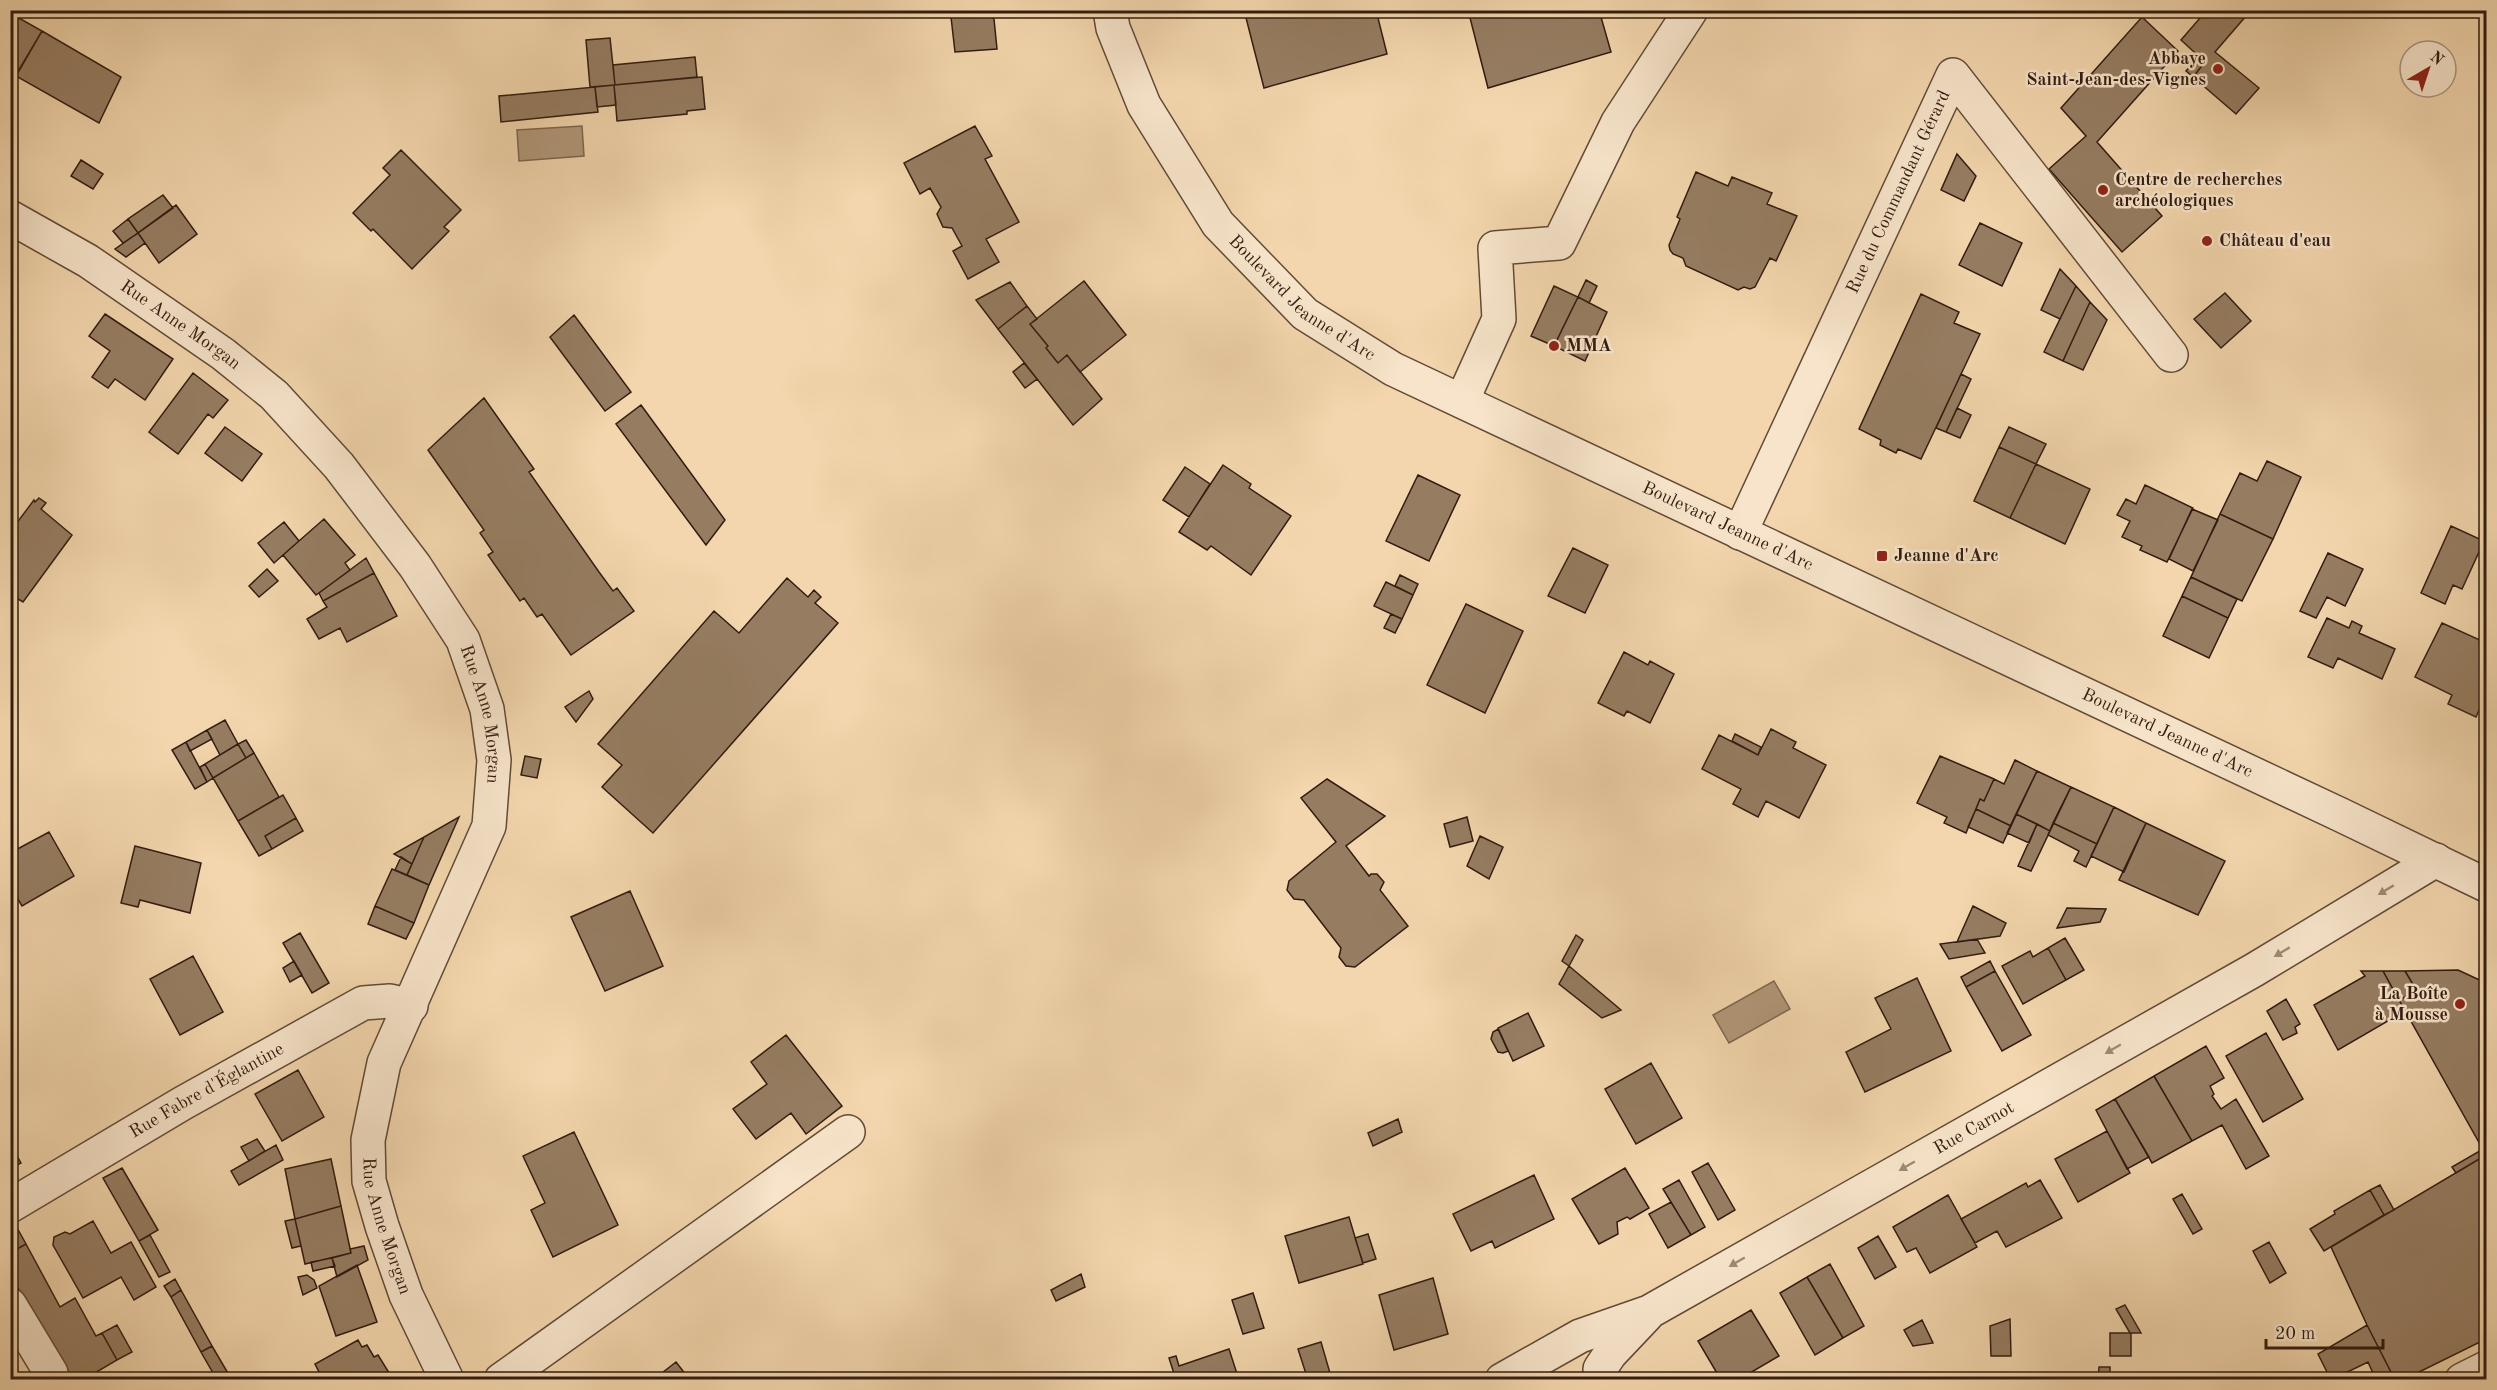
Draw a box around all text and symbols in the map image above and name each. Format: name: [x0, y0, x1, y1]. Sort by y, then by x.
north arrow: [2398, 39, 2458, 99]
text: N: [2426, 49, 2447, 69]
place label: Abbaye Saint-Jean-des-Vignes: [2026, 50, 2206, 89]
marker: Abbaye Saint-Jean-des-Vignes: [2211, 62, 2225, 76]
street label: Rue du Commandant Gérard: [1844, 88, 1954, 296]
place label: Centre de recherches archéologiques: [2115, 171, 2283, 210]
marker: Centre de recherches archéologiques: [2096, 183, 2110, 197]
street label: Boulevard Jeanne d'Arc: [1225, 232, 1378, 364]
place label: Château d'eau: [2219, 232, 2331, 250]
marker: Château d'eau: [2200, 234, 2214, 248]
street label: Rue Anne Morgan: [117, 277, 244, 373]
place label: MMA: [1566, 337, 1612, 355]
marker: MMA: [1547, 339, 1561, 353]
street label: Boulevard Jeanne d'Arc: [1639, 479, 1816, 574]
place label: Jeanne d'Arc: [1894, 547, 1999, 565]
marker: Jeanne d'Arc: [1875, 549, 1889, 563]
street label: Rue Anne Morgan: [456, 643, 503, 784]
street label: Boulevard Jeanne d'Arc: [2079, 685, 2256, 781]
one-way arrow: [2378, 885, 2394, 896]
one-way arrow: [2274, 947, 2290, 958]
place label: La Boîte à Mousse: [2375, 985, 2448, 1024]
marker: La Boîte à Mousse: [2453, 997, 2467, 1011]
street label: Rue Fabre d'Églantine: [126, 1040, 287, 1142]
one-way arrow: [2104, 1044, 2121, 1054]
street label: Rue Carnot: [1931, 1098, 2017, 1158]
street label: Rue Anne Morgan: [359, 1157, 414, 1297]
one-way arrow: [1898, 1161, 1915, 1171]
one-way arrow: [1728, 1257, 1745, 1267]
scale bar: [2266, 1312, 2383, 1350]
text: 20 m: [2275, 1325, 2315, 1343]

